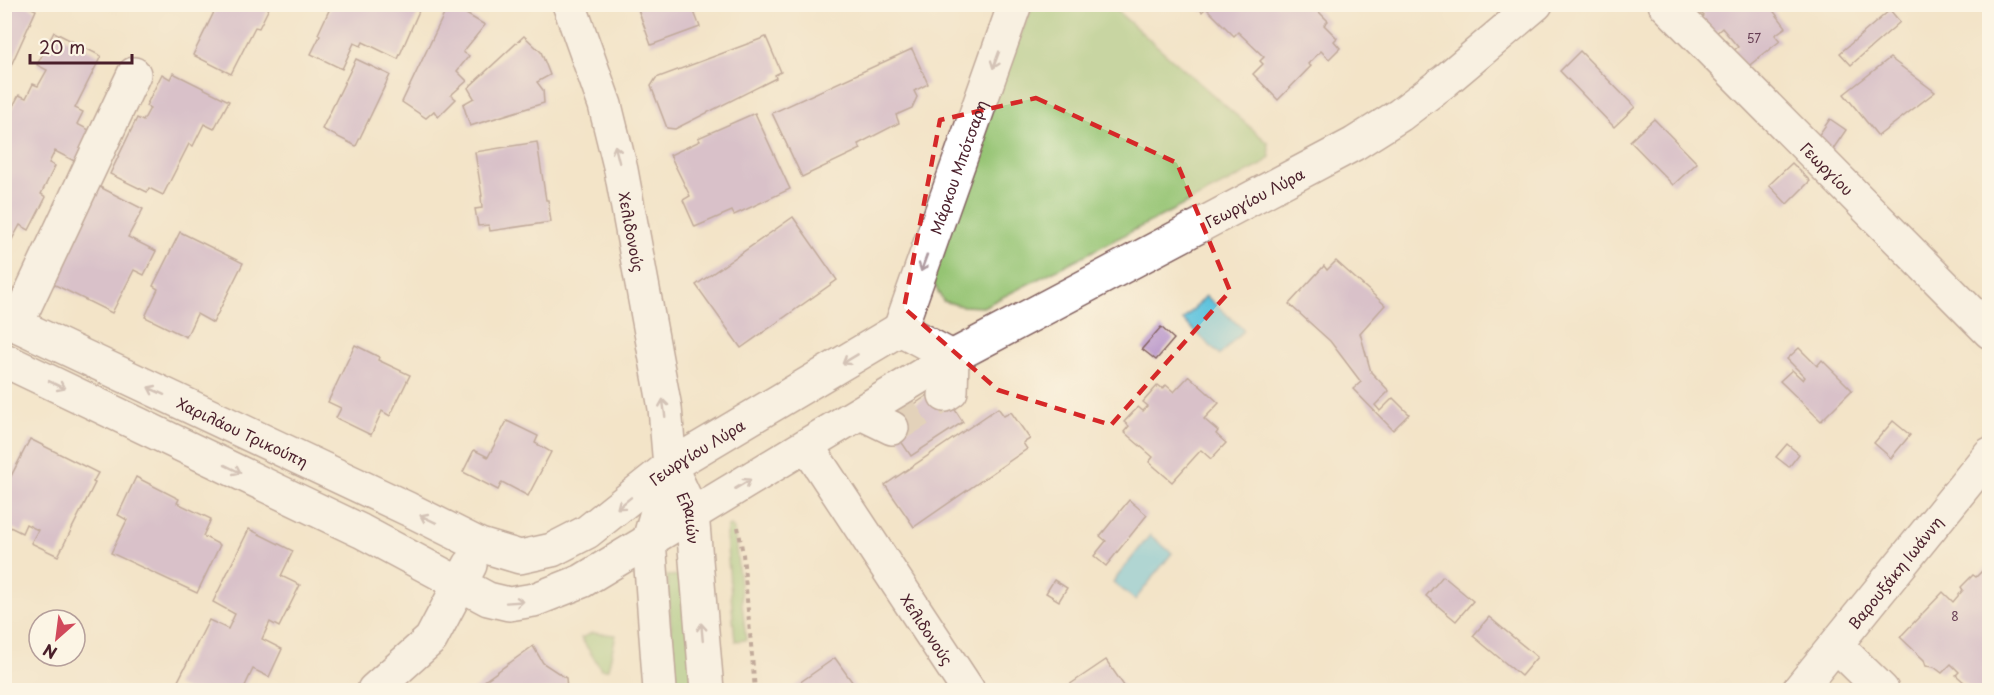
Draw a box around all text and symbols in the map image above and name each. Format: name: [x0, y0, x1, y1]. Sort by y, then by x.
scale bar: [30, 27, 132, 65]
house number: 57: [1747, 29, 1761, 47]
text: 20 m: [39, 33, 85, 60]
one-way arrow: [989, 50, 1000, 69]
street label: Μάρκου Μπότσαρη: [923, 96, 992, 237]
street label: Γεωργίου: [1796, 136, 1859, 200]
one-way arrow: [611, 145, 623, 164]
street label: Γεωργίου Λύρα: [1200, 161, 1308, 233]
street label: Χελιδονούς: [614, 190, 651, 274]
one-way arrow: [917, 253, 928, 272]
one-way arrow: [842, 354, 859, 366]
one-way arrow: [48, 380, 66, 391]
one-way arrow: [148, 384, 166, 396]
street label: Χαριλάου Τρικούπη: [174, 391, 312, 472]
one-way arrow: [659, 399, 670, 418]
street label: Γεωργίου Λύρα: [644, 413, 749, 490]
one-way arrow: [224, 464, 242, 476]
one-way arrow: [734, 477, 751, 489]
street label: Ελαιών: [672, 487, 706, 545]
one-way arrow: [616, 496, 632, 509]
street label: Βαρουξάκη Ιωάννη: [1842, 510, 1947, 633]
one-way arrow: [419, 512, 437, 524]
street label: Χελιδονούς: [896, 589, 960, 669]
one-way arrow: [505, 597, 524, 608]
house number: 8: [1951, 607, 1959, 625]
north arrow: [27, 608, 87, 668]
one-way arrow: [696, 623, 707, 643]
text: N: [38, 639, 61, 666]

